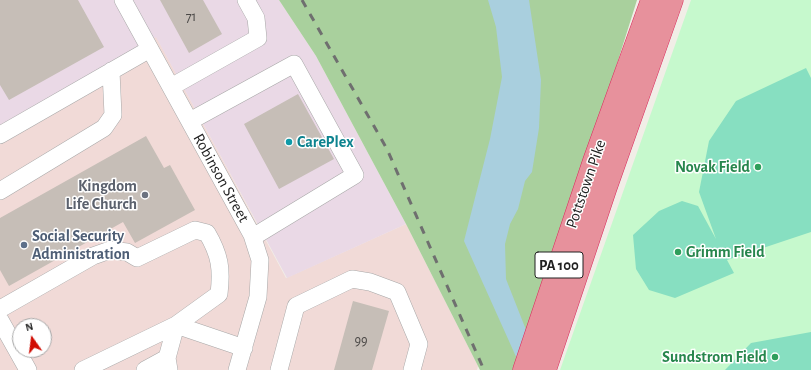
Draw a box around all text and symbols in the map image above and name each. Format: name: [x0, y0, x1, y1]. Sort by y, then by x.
house number: 71: [186, 9, 196, 25]
street label: Robinson Street: [189, 130, 253, 226]
place label: CarePlex: [297, 132, 354, 152]
marker: CarePlex: [284, 137, 294, 147]
street label: Pottstown Pike: [562, 137, 610, 231]
place label: Novak Field: [675, 157, 750, 177]
marker: Novak Field: [753, 162, 763, 172]
place label: Kingdom Life Church: [66, 176, 137, 214]
marker: Kingdom Life Church: [140, 190, 150, 200]
place label: Social Security Administration: [32, 226, 130, 264]
marker: Social Security Administration: [19, 240, 29, 250]
place label: Grimm Field: [686, 242, 765, 262]
marker: Grimm Field: [673, 247, 683, 257]
road number: PA 100: [535, 252, 583, 278]
north arrow: [12, 318, 52, 358]
text: N: [24, 321, 34, 333]
house number: 99: [354, 333, 368, 349]
place label: Sundstrom Field: [662, 347, 767, 367]
marker: Sundstrom Field: [770, 352, 780, 362]

